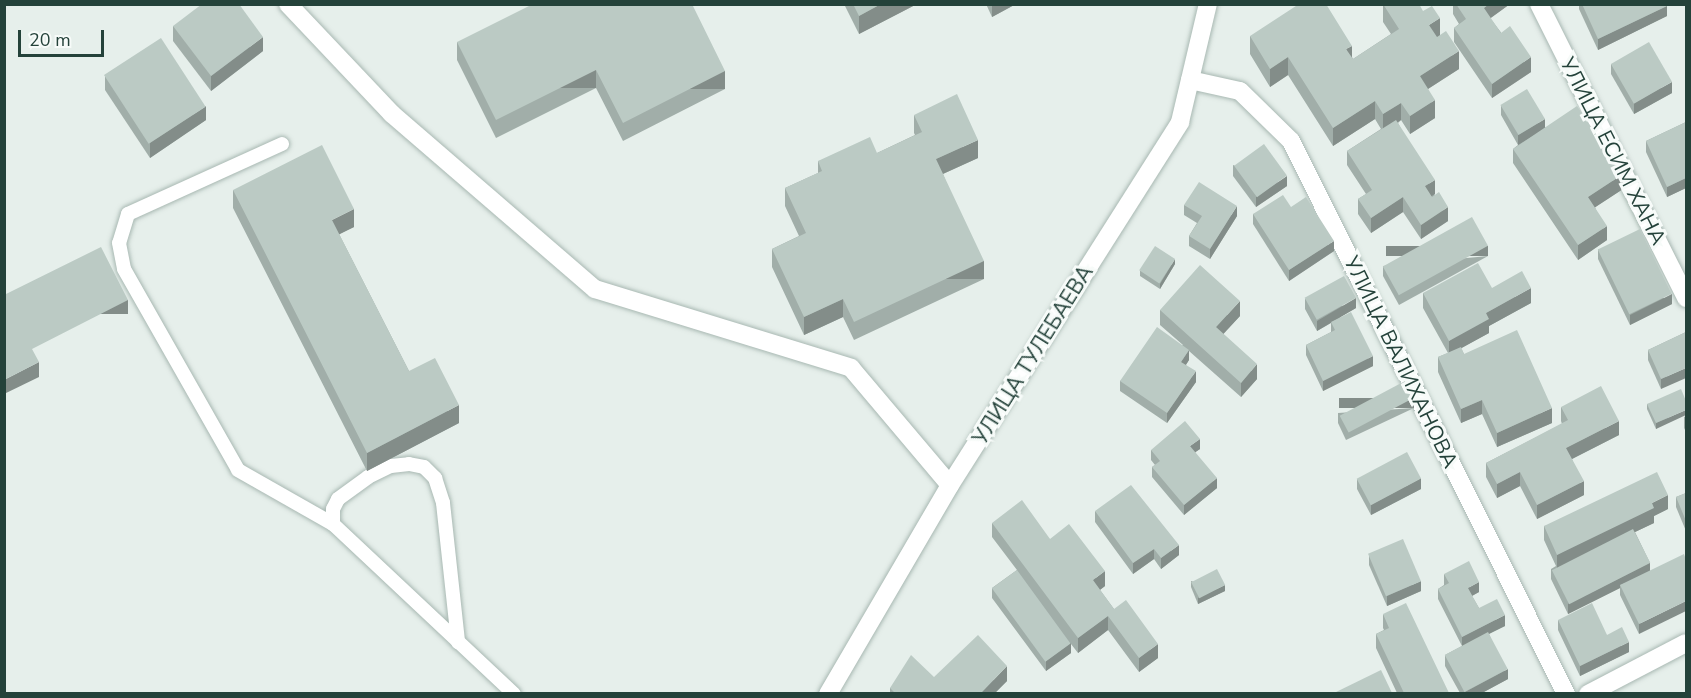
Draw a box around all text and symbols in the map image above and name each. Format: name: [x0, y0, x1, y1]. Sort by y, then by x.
scale bar: [21, 18, 106, 56]
text: 20 m: [29, 28, 71, 52]
street label: УЛИЦА ЕСИМ ХАНА: [1555, 53, 1671, 249]
street label: УЛИЦА ВАЛИХАНОВА: [1339, 252, 1463, 472]
street label: УЛИЦА ТУЛЕБАЕВА: [968, 261, 1098, 449]

